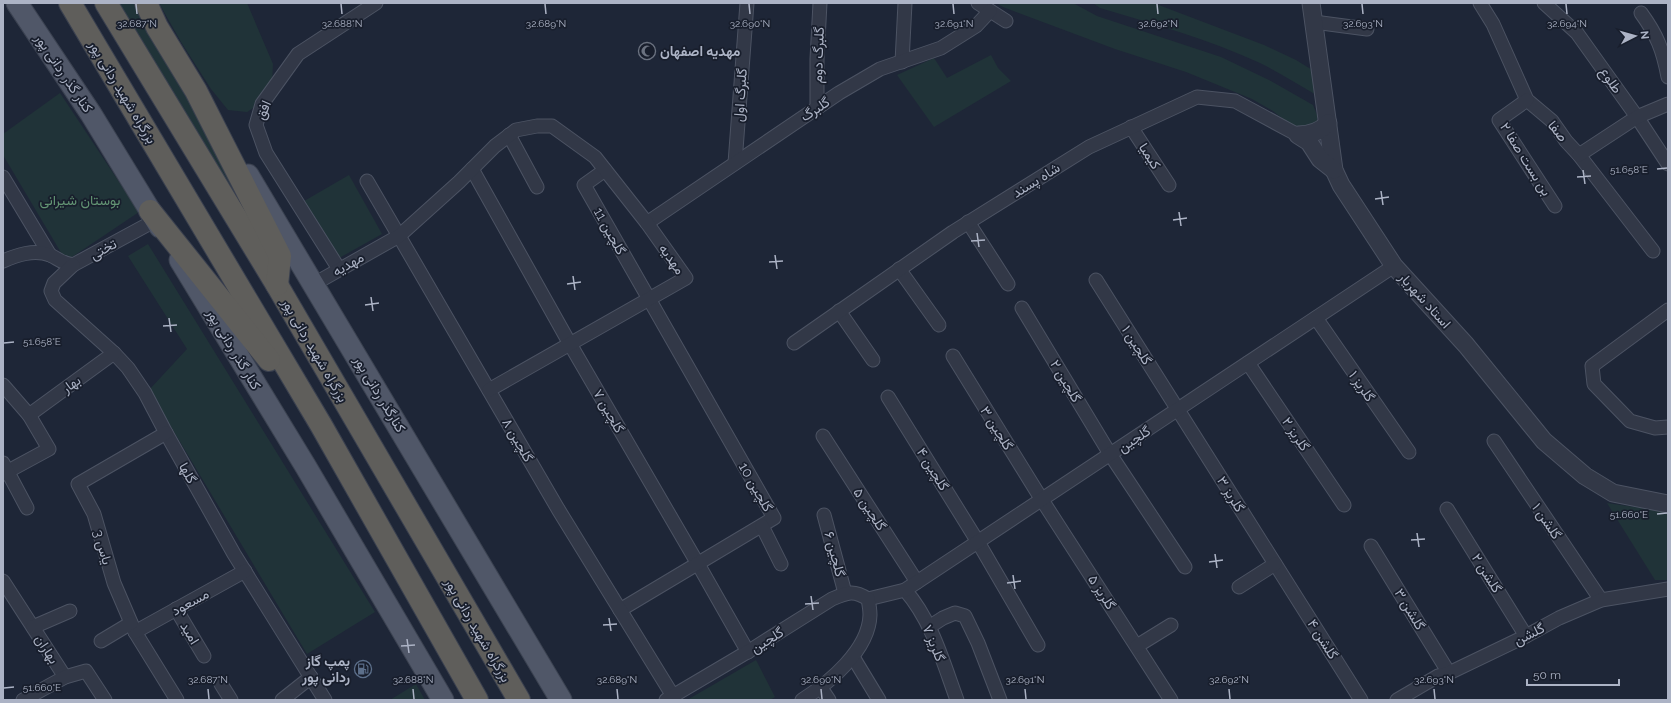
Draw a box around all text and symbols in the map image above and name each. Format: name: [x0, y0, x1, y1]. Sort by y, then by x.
north arrow: [1615, 16, 1655, 56]
text: 32.687°N: [117, 18, 157, 29]
text: 32.688°N: [322, 18, 362, 29]
text: 32.689°N: [526, 18, 566, 29]
text: 32.690°N: [730, 18, 770, 29]
text: 32.691°N: [935, 18, 973, 29]
text: 32.692°N: [1138, 18, 1178, 29]
text: 32.693°N: [1343, 18, 1383, 29]
text: 32.694°N: [1547, 18, 1587, 29]
street label: گلبرگ دوم: [809, 26, 828, 84]
street label: کنار گذر ردانی پور: [30, 30, 96, 116]
text: N: [1638, 30, 1651, 40]
street label: بزرگراه شهید ردانی پور: [84, 37, 160, 147]
mosque icon: مهدیه اصفهان: [637, 41, 657, 61]
place label: مهدیه اصفهان: [660, 43, 741, 60]
street label: طلوع: [1594, 64, 1626, 98]
street label: گلبرگ اول: [730, 68, 752, 123]
street label: گلبرگ: [797, 93, 833, 125]
street label: افق: [252, 98, 275, 122]
street label: صفا: [1545, 117, 1571, 145]
street label: بن بست صفا ۲: [1496, 119, 1555, 199]
street label: کیمیا: [1136, 140, 1164, 172]
street label: شاه پسند: [1009, 159, 1064, 203]
text: 51.658°E: [1610, 164, 1648, 175]
park label: بوستان شیرانی: [40, 192, 120, 209]
street label: گلچین 11: [589, 205, 629, 258]
street label: تختی: [87, 235, 120, 264]
street label: مهدیه: [655, 241, 688, 278]
street label: مهدیه: [329, 249, 367, 280]
street label: استاد شهریار: [1394, 268, 1454, 332]
street label: بزرگراه شهید ردانی پور: [276, 294, 351, 406]
street label: کنار گذر ردانی پور: [201, 305, 264, 393]
street label: گلچین ۱: [1117, 322, 1155, 369]
text: 51.658°E: [23, 336, 61, 347]
street label: کنارگذر ردانی پور: [349, 352, 409, 436]
street label: گلچین ۲: [1045, 357, 1085, 406]
street label: گلریز ۱: [1345, 368, 1378, 405]
street label: بهار: [58, 372, 84, 398]
street label: گلچین ۷: [588, 386, 628, 437]
street label: گلچین ۳: [976, 403, 1017, 454]
street label: گلریز ۲: [1278, 414, 1313, 454]
street label: گلچین ۸: [497, 415, 537, 466]
street label: گلچین: [1115, 423, 1154, 457]
street label: گلچین ۴: [912, 445, 952, 494]
street label: گلها: [175, 460, 200, 487]
street label: گلچین 10: [734, 460, 776, 515]
street label: گلریز ۳: [1213, 473, 1248, 515]
street label: گلچین ۵: [849, 485, 890, 534]
street label: گلشن ۱: [1528, 500, 1565, 543]
text: 51.660°E: [1610, 509, 1648, 520]
street label: یاس 3: [89, 528, 116, 567]
street label: گلچین ۶: [819, 530, 849, 579]
street label: گلشن ۲: [1468, 550, 1505, 596]
street label: گلریز ۵: [1084, 572, 1119, 613]
street label: بزرگراه شهید ردانی پور: [439, 574, 514, 686]
street label: مسعود: [169, 585, 212, 620]
street label: گلشن ۳: [1391, 585, 1429, 633]
street label: گلشن ۴: [1304, 616, 1341, 662]
street label: امید: [177, 619, 203, 647]
street label: گلشن: [1511, 619, 1548, 649]
street label: گلریز ۷: [919, 622, 949, 664]
street label: گلچین: [748, 624, 788, 658]
street label: بهاران: [31, 632, 62, 667]
place label: پمپ گاز ردانی پور: [301, 653, 350, 687]
fuel station icon: پمپ گاز ردانی پور: [353, 659, 373, 679]
scale bar: [1527, 661, 1619, 687]
text: 50 m: [1533, 668, 1561, 682]
text: 32.687°N: [188, 674, 228, 685]
text: 32.688°N: [393, 674, 433, 685]
text: 32.689°N: [597, 674, 637, 685]
text: 32.690°N: [801, 674, 841, 685]
text: 32.691°N: [1006, 674, 1044, 685]
text: 32.692°N: [1209, 674, 1249, 685]
text: 32.693°N: [1414, 674, 1454, 685]
text: 51.660°E: [23, 682, 61, 693]

